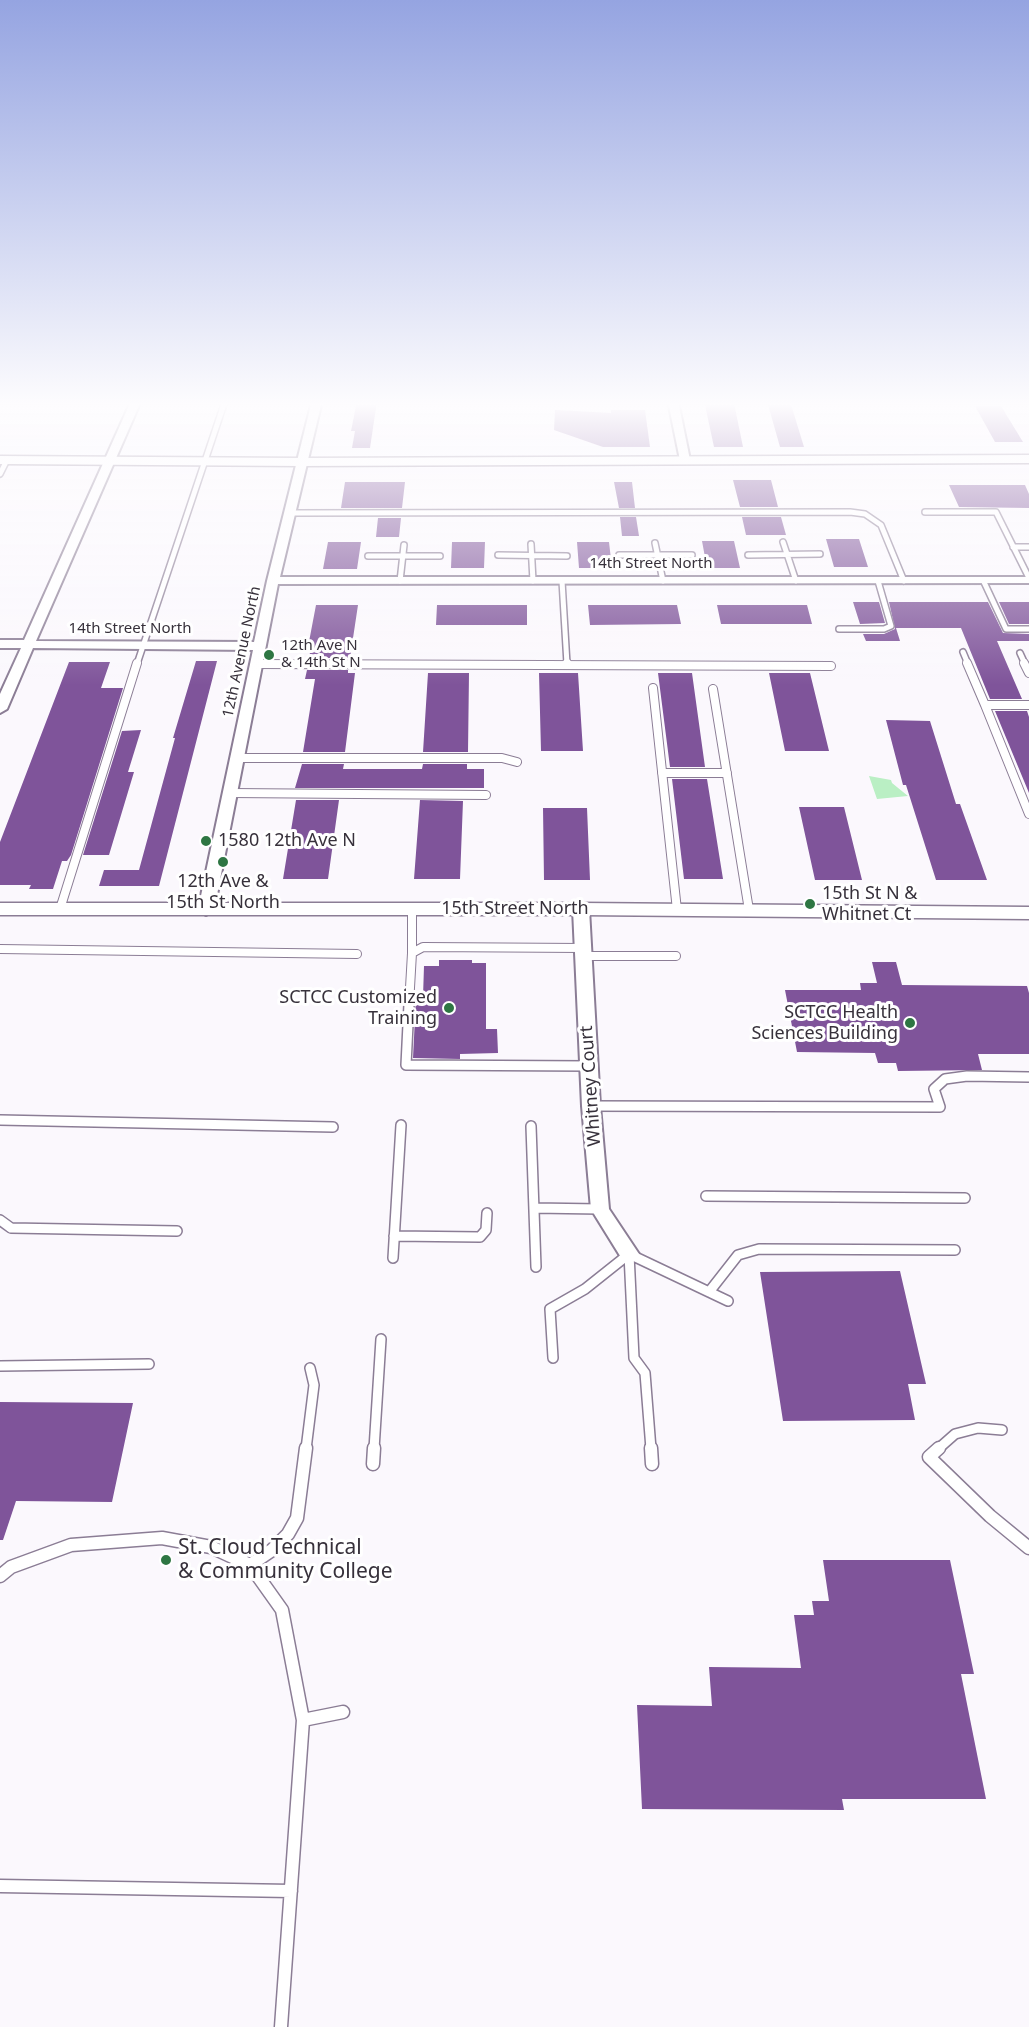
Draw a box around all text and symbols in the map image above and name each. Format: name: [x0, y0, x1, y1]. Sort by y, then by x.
street label: 14th Street North: [590, 555, 712, 573]
street label: 12th Avenue North: [219, 585, 265, 719]
street label: 14th Street North: [69, 620, 191, 638]
place label: 12th Ave N & 14th St N: [281, 637, 361, 672]
marker: 12th Ave N & 14th St N: [262, 648, 276, 662]
place label: 1580 12th Ave N: [218, 830, 356, 852]
marker: 1580 12th Ave N: [199, 834, 213, 848]
marker: 12th Ave & 15th St North: [216, 855, 230, 869]
place label: 12th Ave & 15th St North: [166, 871, 280, 914]
place label: 15th St N & Whitnet Ct: [822, 883, 917, 926]
marker: 15th St N & Whitnet Ct: [803, 897, 817, 911]
street label: 15th Street North: [441, 898, 589, 920]
place label: SCTCC Customized Training: [279, 987, 437, 1030]
marker: SCTCC Customized Training: [442, 1001, 456, 1015]
place label: SCTCC Health Sciences Building: [751, 1002, 898, 1044]
marker: SCTCC Health Sciences Building: [903, 1016, 917, 1030]
street label: Whitney Court: [576, 1025, 606, 1147]
place label: St. Cloud Technical & Community College: [178, 1535, 393, 1585]
marker: St. Cloud Technical & Community College: [159, 1553, 173, 1567]

